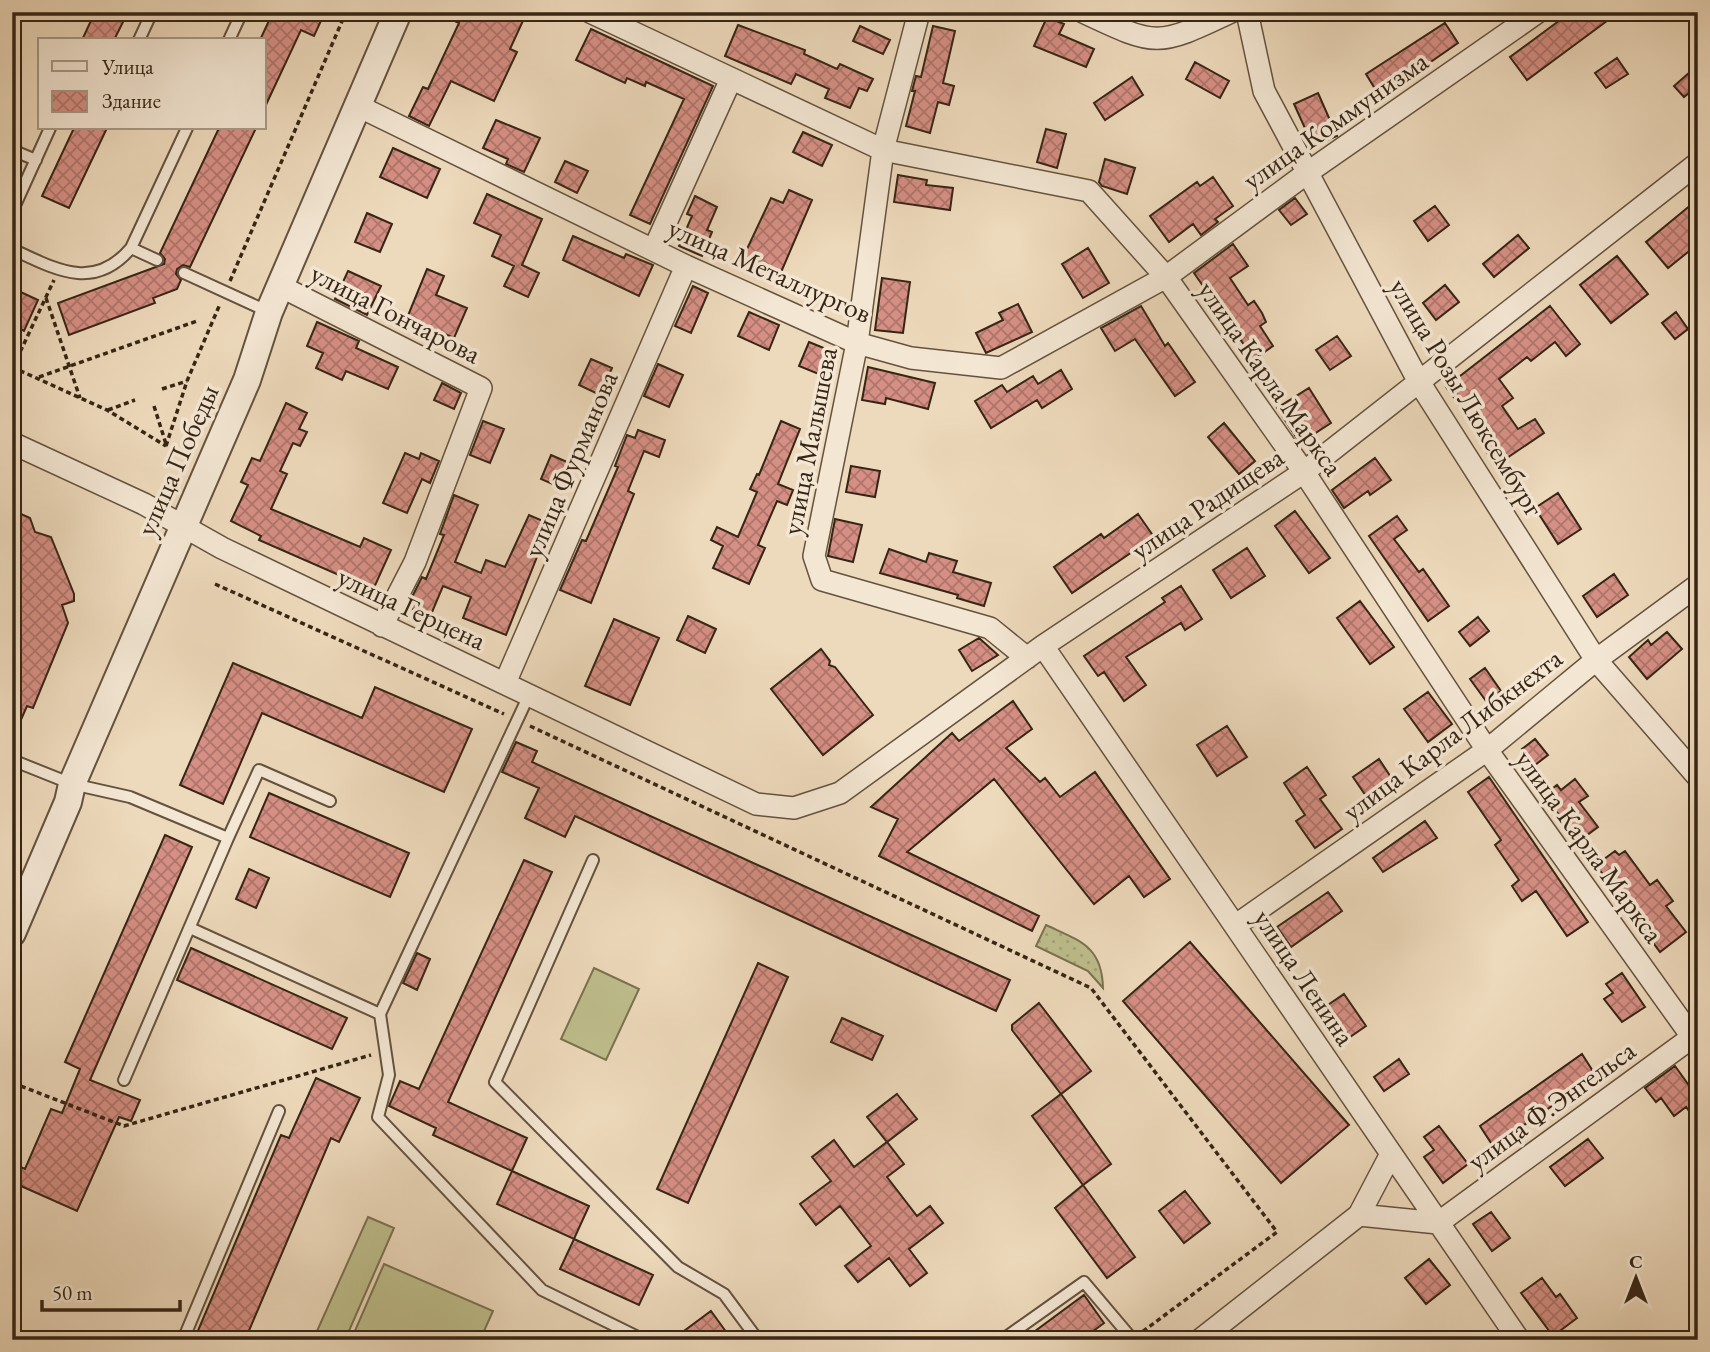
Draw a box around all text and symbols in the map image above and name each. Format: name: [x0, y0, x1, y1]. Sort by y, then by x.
legend: [38, 38, 266, 130]
street label: улица Коммунизма: [1235, 42, 1435, 197]
text: Улица: [101, 53, 154, 80]
text: Здание: [102, 87, 161, 114]
street label: улица Металлургов: [663, 209, 877, 331]
street label: улица Гончарова: [305, 255, 488, 372]
street label: улица Розы Люксембург: [1382, 271, 1552, 523]
street label: улица Карла Маркса: [1190, 273, 1352, 483]
street label: улица Малышева: [773, 343, 845, 538]
street label: улица Фурманова: [515, 365, 626, 563]
street label: улица Победы: [128, 379, 226, 541]
street label: улица Радищева: [1124, 438, 1291, 567]
street label: улица Герцена: [332, 558, 493, 658]
street label: улица Карла Либкнехта: [1335, 639, 1570, 828]
street label: улица Карла Маркса: [1508, 742, 1673, 950]
street label: улица Ленина: [1246, 902, 1364, 1053]
street label: улица Ф.Энгельса: [1460, 1031, 1643, 1178]
north arrow: [1602, 1244, 1672, 1314]
text: С: [1629, 1249, 1643, 1274]
scale bar: [42, 1268, 180, 1312]
text: 50 m: [52, 1279, 93, 1306]

